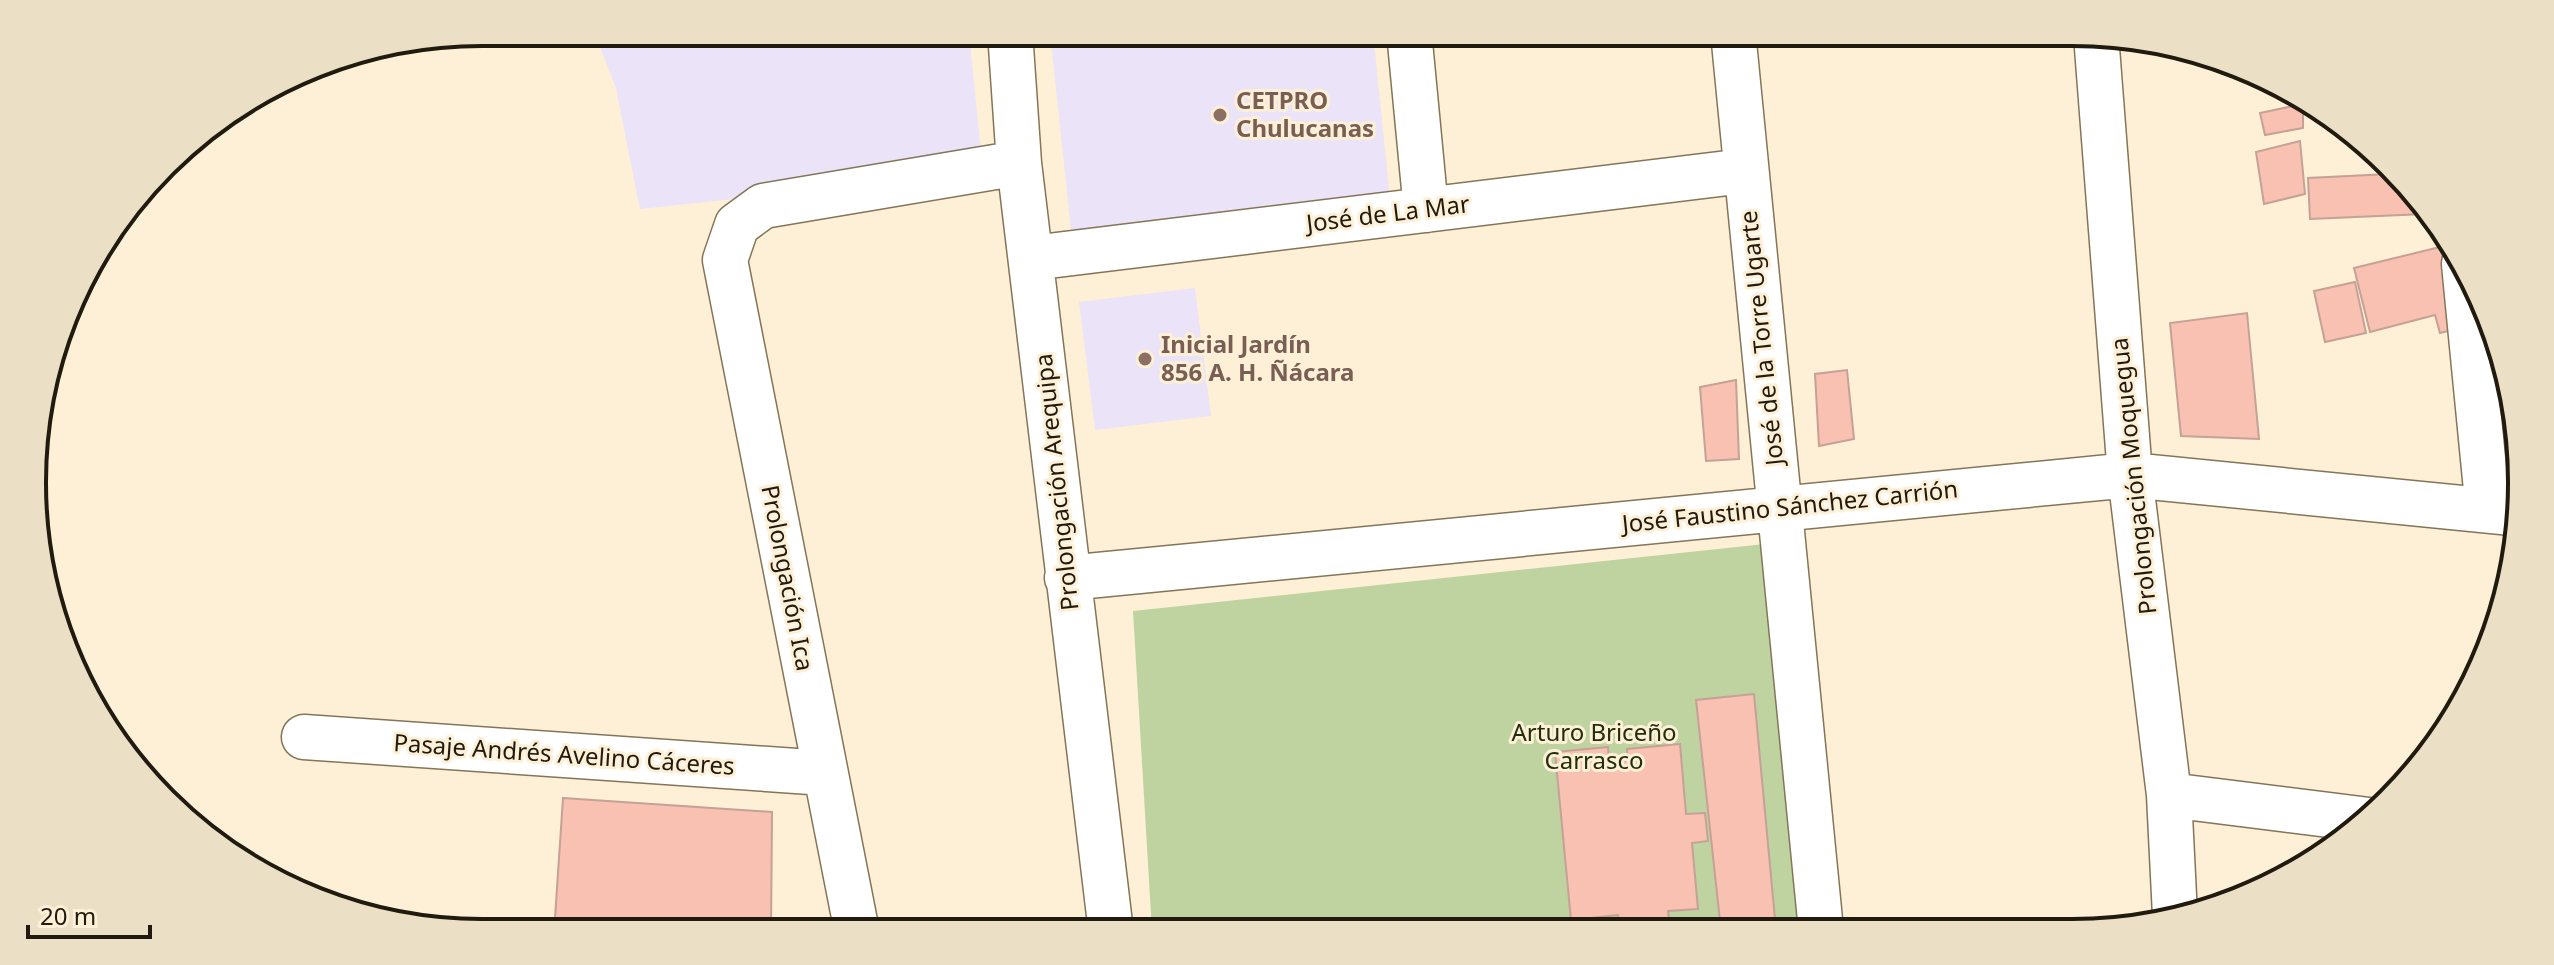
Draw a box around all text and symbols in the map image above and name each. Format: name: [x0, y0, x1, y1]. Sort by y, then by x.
place label: CETPRO Chulucanas: [1236, 83, 1374, 144]
marker: CETPRO Chulucanas: [1211, 106, 1229, 124]
street label: José de La Mar: [1302, 186, 1471, 239]
street label: José de la Torre Ugarte: [1731, 209, 1791, 469]
place label: Inicial Jardín 856 A. H. Ñácara: [1161, 327, 1354, 388]
street label: Prolongación Moquegua: [2102, 336, 2163, 616]
marker: Inicial Jardín 856 A. H. Ñácara: [1136, 350, 1154, 368]
street label: Prolongación Arequipa: [1026, 352, 1085, 612]
street label: José Faustino Sánchez Carrión: [1618, 471, 1959, 540]
street label: Prolongación Ica: [754, 482, 823, 673]
park label: Arturo Briceño Carrasco: [1511, 715, 1677, 776]
street label: Pasaje Andrés Avelino Cáceres: [392, 725, 736, 782]
scale bar: [28, 889, 150, 939]
text: 20 m: [40, 899, 96, 932]

